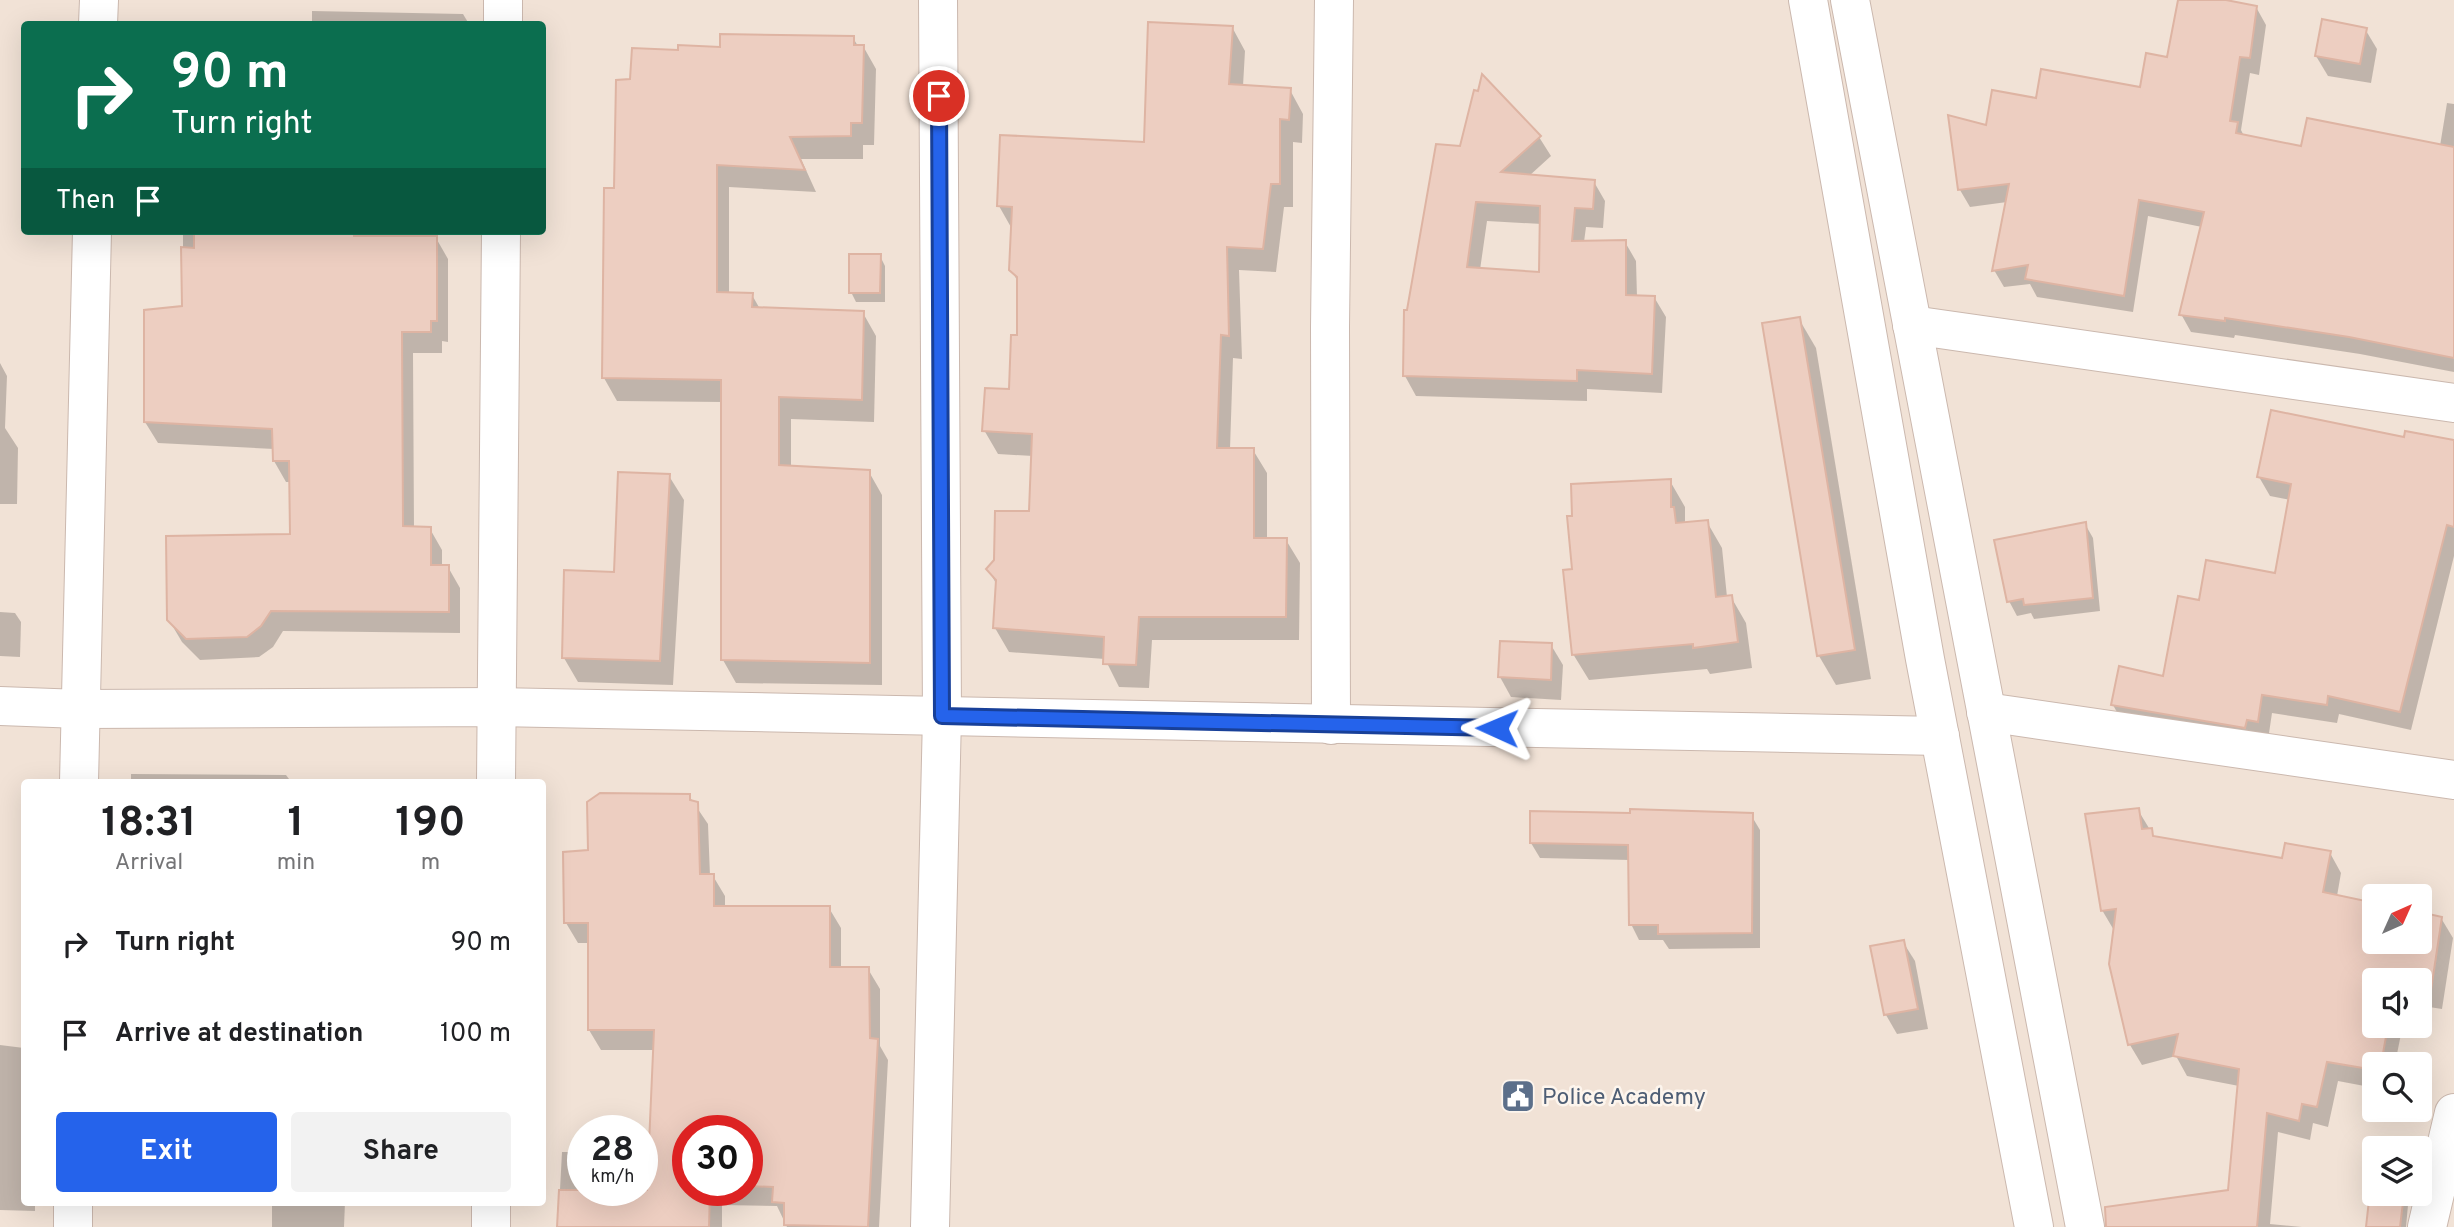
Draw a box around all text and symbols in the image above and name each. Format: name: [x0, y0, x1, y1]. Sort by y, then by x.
text: 90 m: [171, 44, 289, 106]
icon: right: [56, 49, 147, 140]
pin: [909, 66, 969, 126]
icon: arrive: [920, 77, 958, 115]
text: Turn right: [171, 105, 313, 145]
icon: arrive: [129, 182, 167, 220]
text: Then: [56, 185, 115, 218]
position arrow: [1460, 691, 1534, 765]
text: 18:31: [101, 798, 197, 851]
text: 1: [288, 798, 304, 851]
text: 190: [395, 798, 466, 851]
text: Arrival: [115, 849, 183, 878]
text: min: [277, 849, 315, 878]
text: m: [421, 849, 440, 878]
north arrow: [2362, 884, 2432, 954]
map controls: [2362, 884, 2432, 1206]
icon: right: [56, 925, 94, 963]
text: Turn right: [115, 927, 235, 960]
text: 90 m: [451, 927, 511, 960]
button: sound: [2362, 968, 2432, 1038]
icon: arrive: [56, 1016, 94, 1054]
text: Arrive at destination: [115, 1018, 363, 1051]
text: 100 m: [440, 1018, 511, 1051]
button: search: [2362, 1052, 2432, 1122]
public building icon: Police Academy: [1499, 1077, 1537, 1115]
place label: Police Academy: [1542, 1084, 1706, 1113]
button: Exit: [56, 1112, 277, 1192]
button: Share: [291, 1112, 511, 1192]
speed limit sign: 30: [672, 1115, 763, 1206]
text: 28: [591, 1129, 634, 1173]
button: layers: [2362, 1136, 2432, 1206]
text: km/h: [591, 1166, 634, 1189]

